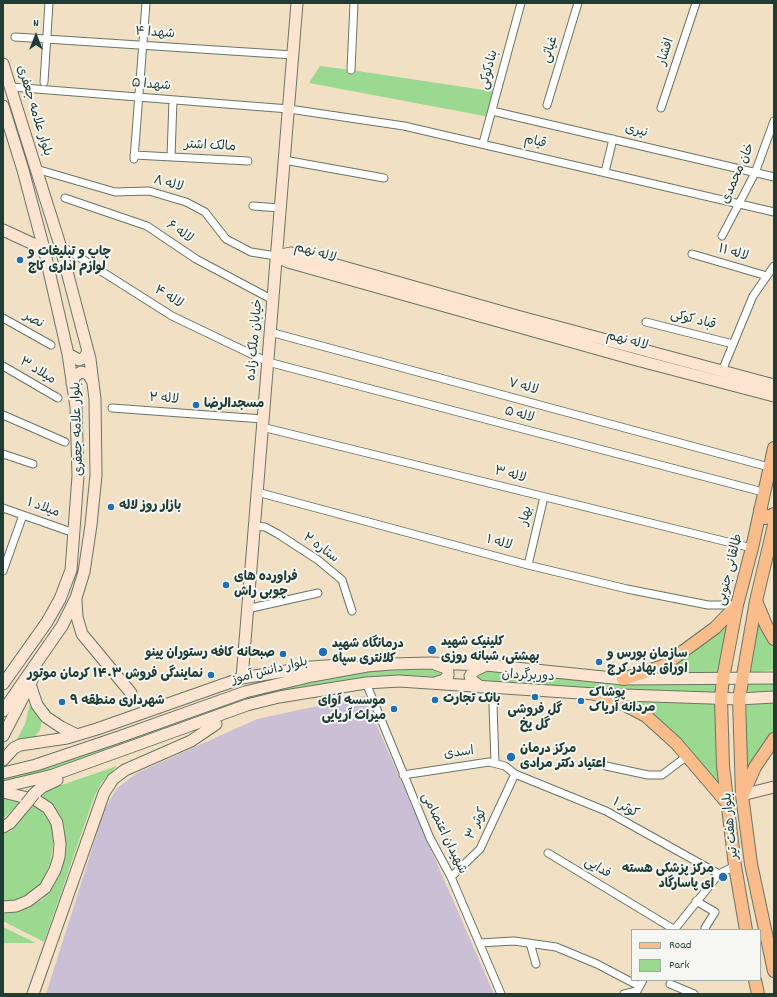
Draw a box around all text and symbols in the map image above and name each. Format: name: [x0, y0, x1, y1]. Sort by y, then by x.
north arrow: [16, 16, 56, 56]
text: N: [33, 16, 39, 32]
street label: شهدا ۴: [134, 25, 176, 43]
street label: غیاثی: [540, 35, 562, 65]
street label: افشار: [655, 36, 679, 68]
street label: بنادکوکی: [477, 49, 503, 91]
street label: بلوار علامه جعفری: [12, 64, 54, 158]
street label: شهدا ۵: [131, 77, 171, 95]
street label: نیری: [623, 122, 649, 142]
street label: قیام: [522, 133, 548, 153]
street label: مالک اشتر: [184, 138, 236, 156]
street label: خان محمدی: [719, 141, 759, 207]
street label: لاله ۸: [151, 174, 185, 196]
street label: لاله ۶: [163, 218, 195, 248]
street label: لاله نهم: [292, 241, 338, 267]
street label: لاله ۱۱: [716, 242, 750, 266]
place label: چاپ و تبلیغات و لوازم اداری کاج: [28, 245, 111, 276]
marker: چاپ و تبلیغات و لوازم اداری کاج: [15, 255, 25, 265]
street label: لاله ۴: [151, 283, 185, 313]
street label: خیابان ملک زاده: [245, 298, 267, 382]
street label: قباد کوکی: [669, 308, 717, 334]
street label: نصر: [20, 309, 46, 333]
street label: لاله نهم: [604, 329, 650, 355]
street label: میلاد ۳: [16, 355, 58, 389]
street label: لاله ۷: [506, 377, 540, 399]
street label: بلوار علامه جعفری: [70, 382, 88, 476]
street label: لاله ۲: [148, 391, 180, 409]
place label: مسجدالرضا: [204, 397, 264, 413]
marker: مسجدالرضا: [191, 400, 201, 410]
street label: لاله ۵: [502, 405, 536, 427]
street label: لاله ۳: [493, 465, 527, 487]
street label: میلاد ۱: [25, 496, 61, 522]
place label: بازار روز لاله: [119, 499, 181, 515]
marker: بازار روز لاله: [106, 502, 116, 512]
street label: بهار: [517, 505, 537, 527]
street label: ستاره ۲: [299, 531, 341, 567]
street label: لاله ۱: [484, 533, 514, 555]
street label: طالقانی جنوبی: [715, 533, 747, 607]
place label: فراورده های چوبی راش: [234, 570, 298, 601]
marker: فراورده های چوبی راش: [221, 580, 231, 590]
place label: کلینیک شهید بهشتی، شبانه روزی: [441, 635, 539, 666]
place label: درمانگاه شهید کلانتری سپاه: [332, 637, 404, 668]
marker: کلینیک شهید بهشتی، شبانه روزی: [426, 644, 438, 656]
place label: صبحانه کافه رستوران پینو: [145, 646, 275, 662]
marker: درمانگاه شهید کلانتری سپاه: [317, 646, 329, 658]
place label: سازمان بورس و اوراق بهادر کرج: [607, 647, 687, 678]
marker: صبحانه کافه رستوران پینو: [278, 649, 288, 659]
street label: بلوار دانش آموز: [230, 655, 310, 689]
marker: سازمان بورس و اوراق بهادر کرج: [594, 657, 604, 667]
place label: نمایندگی فروش ۱۴۰۳ کرمان موتور: [27, 667, 203, 683]
street label: دوربرگردان: [501, 668, 555, 686]
marker: نمایندگی فروش ۱۴۰۳ کرمان موتور: [206, 670, 216, 680]
place label: پوشاک مردانه آریاک: [589, 686, 655, 717]
place label: بانک تجارت: [443, 692, 500, 708]
marker: گل فروشی گل یخ: [530, 692, 540, 702]
place label: شهرداری منطقه ۹: [70, 694, 165, 710]
place label: موسسه آوای میراث آریایی: [318, 694, 386, 725]
marker: بانک تجارت: [430, 695, 440, 705]
marker: پوشاک مردانه آریاک: [576, 696, 586, 706]
marker: شهرداری منطقه ۹: [57, 697, 67, 707]
place label: گل فروشی گل یخ: [508, 703, 562, 734]
marker: موسسه آوای میراث آریایی: [389, 704, 399, 714]
place label: مرکز درمان اعتیاد دکتر مرادی: [520, 742, 606, 773]
street label: اسدی: [443, 744, 475, 764]
marker: مرکز درمان اعتیاد دکتر مرادی: [505, 751, 517, 763]
street label: شهیدان اعتصامی: [417, 791, 469, 877]
street label: بلوار هفت تیر: [721, 792, 743, 860]
street label: کوثر ۱: [609, 795, 641, 823]
street label: کوثر ۳: [464, 806, 492, 842]
street label: فدایی: [581, 855, 613, 883]
place label: مرکز پزشکی هسته ای پاسارگاد: [622, 862, 714, 893]
marker: مرکز پزشکی هسته ای پاسارگاد: [717, 871, 729, 883]
legend: [631, 929, 761, 981]
text: Road: [669, 937, 691, 954]
text: Park: [669, 957, 689, 974]

